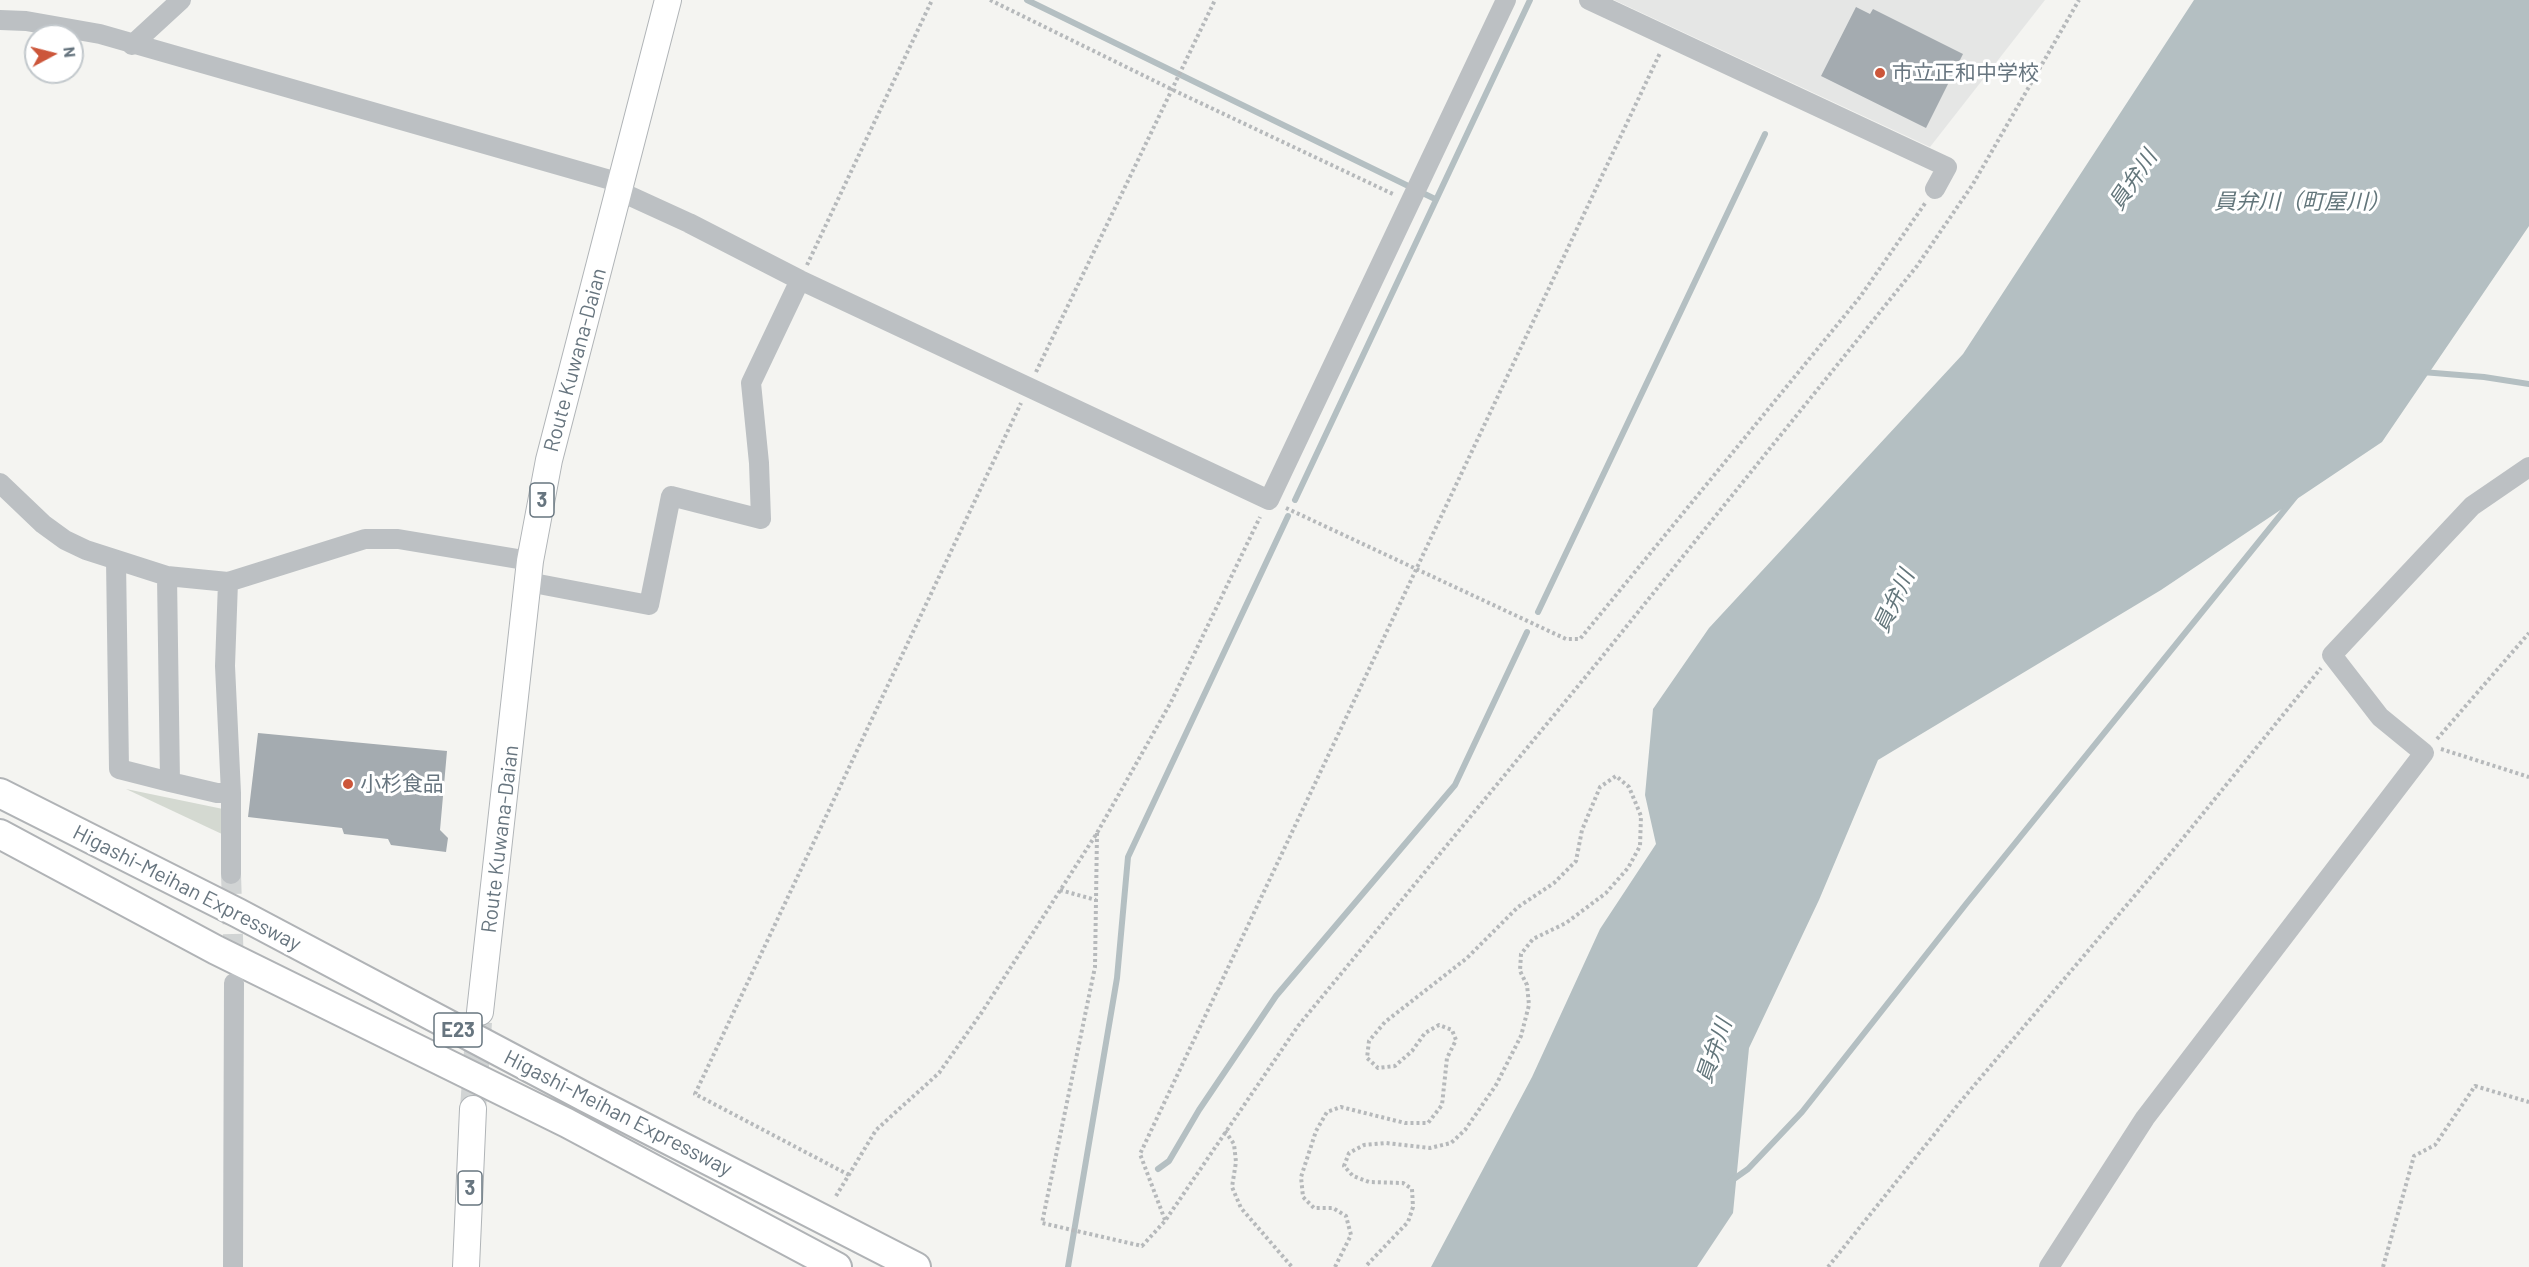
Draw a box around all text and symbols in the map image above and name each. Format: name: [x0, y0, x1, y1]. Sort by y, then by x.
north arrow: [24, 24, 84, 84]
text: N: [60, 46, 80, 58]
place label: 市立正和中学校: [1892, 60, 2039, 86]
marker: 市立正和中学校: [1873, 66, 1887, 80]
water label: 員弁川: [2104, 145, 2162, 215]
water label: 員弁川（町屋川）: [2214, 189, 2390, 215]
street label: Route Kuwana-Daian: [538, 265, 612, 455]
road number: 3: [530, 483, 554, 517]
water label: 員弁川: [1868, 566, 1920, 636]
street label: Route Kuwana-Daian: [476, 744, 524, 934]
place label: 小杉食品: [360, 771, 444, 797]
marker: 小杉食品: [341, 777, 355, 791]
street label: Higashi-Meihan Expressway: [69, 819, 305, 957]
road number: E23: [434, 1013, 482, 1047]
water label: 員弁川: [1691, 1016, 1737, 1086]
street label: Higashi-Meihan Expressway: [500, 1044, 736, 1182]
road number: 3: [458, 1171, 482, 1205]

